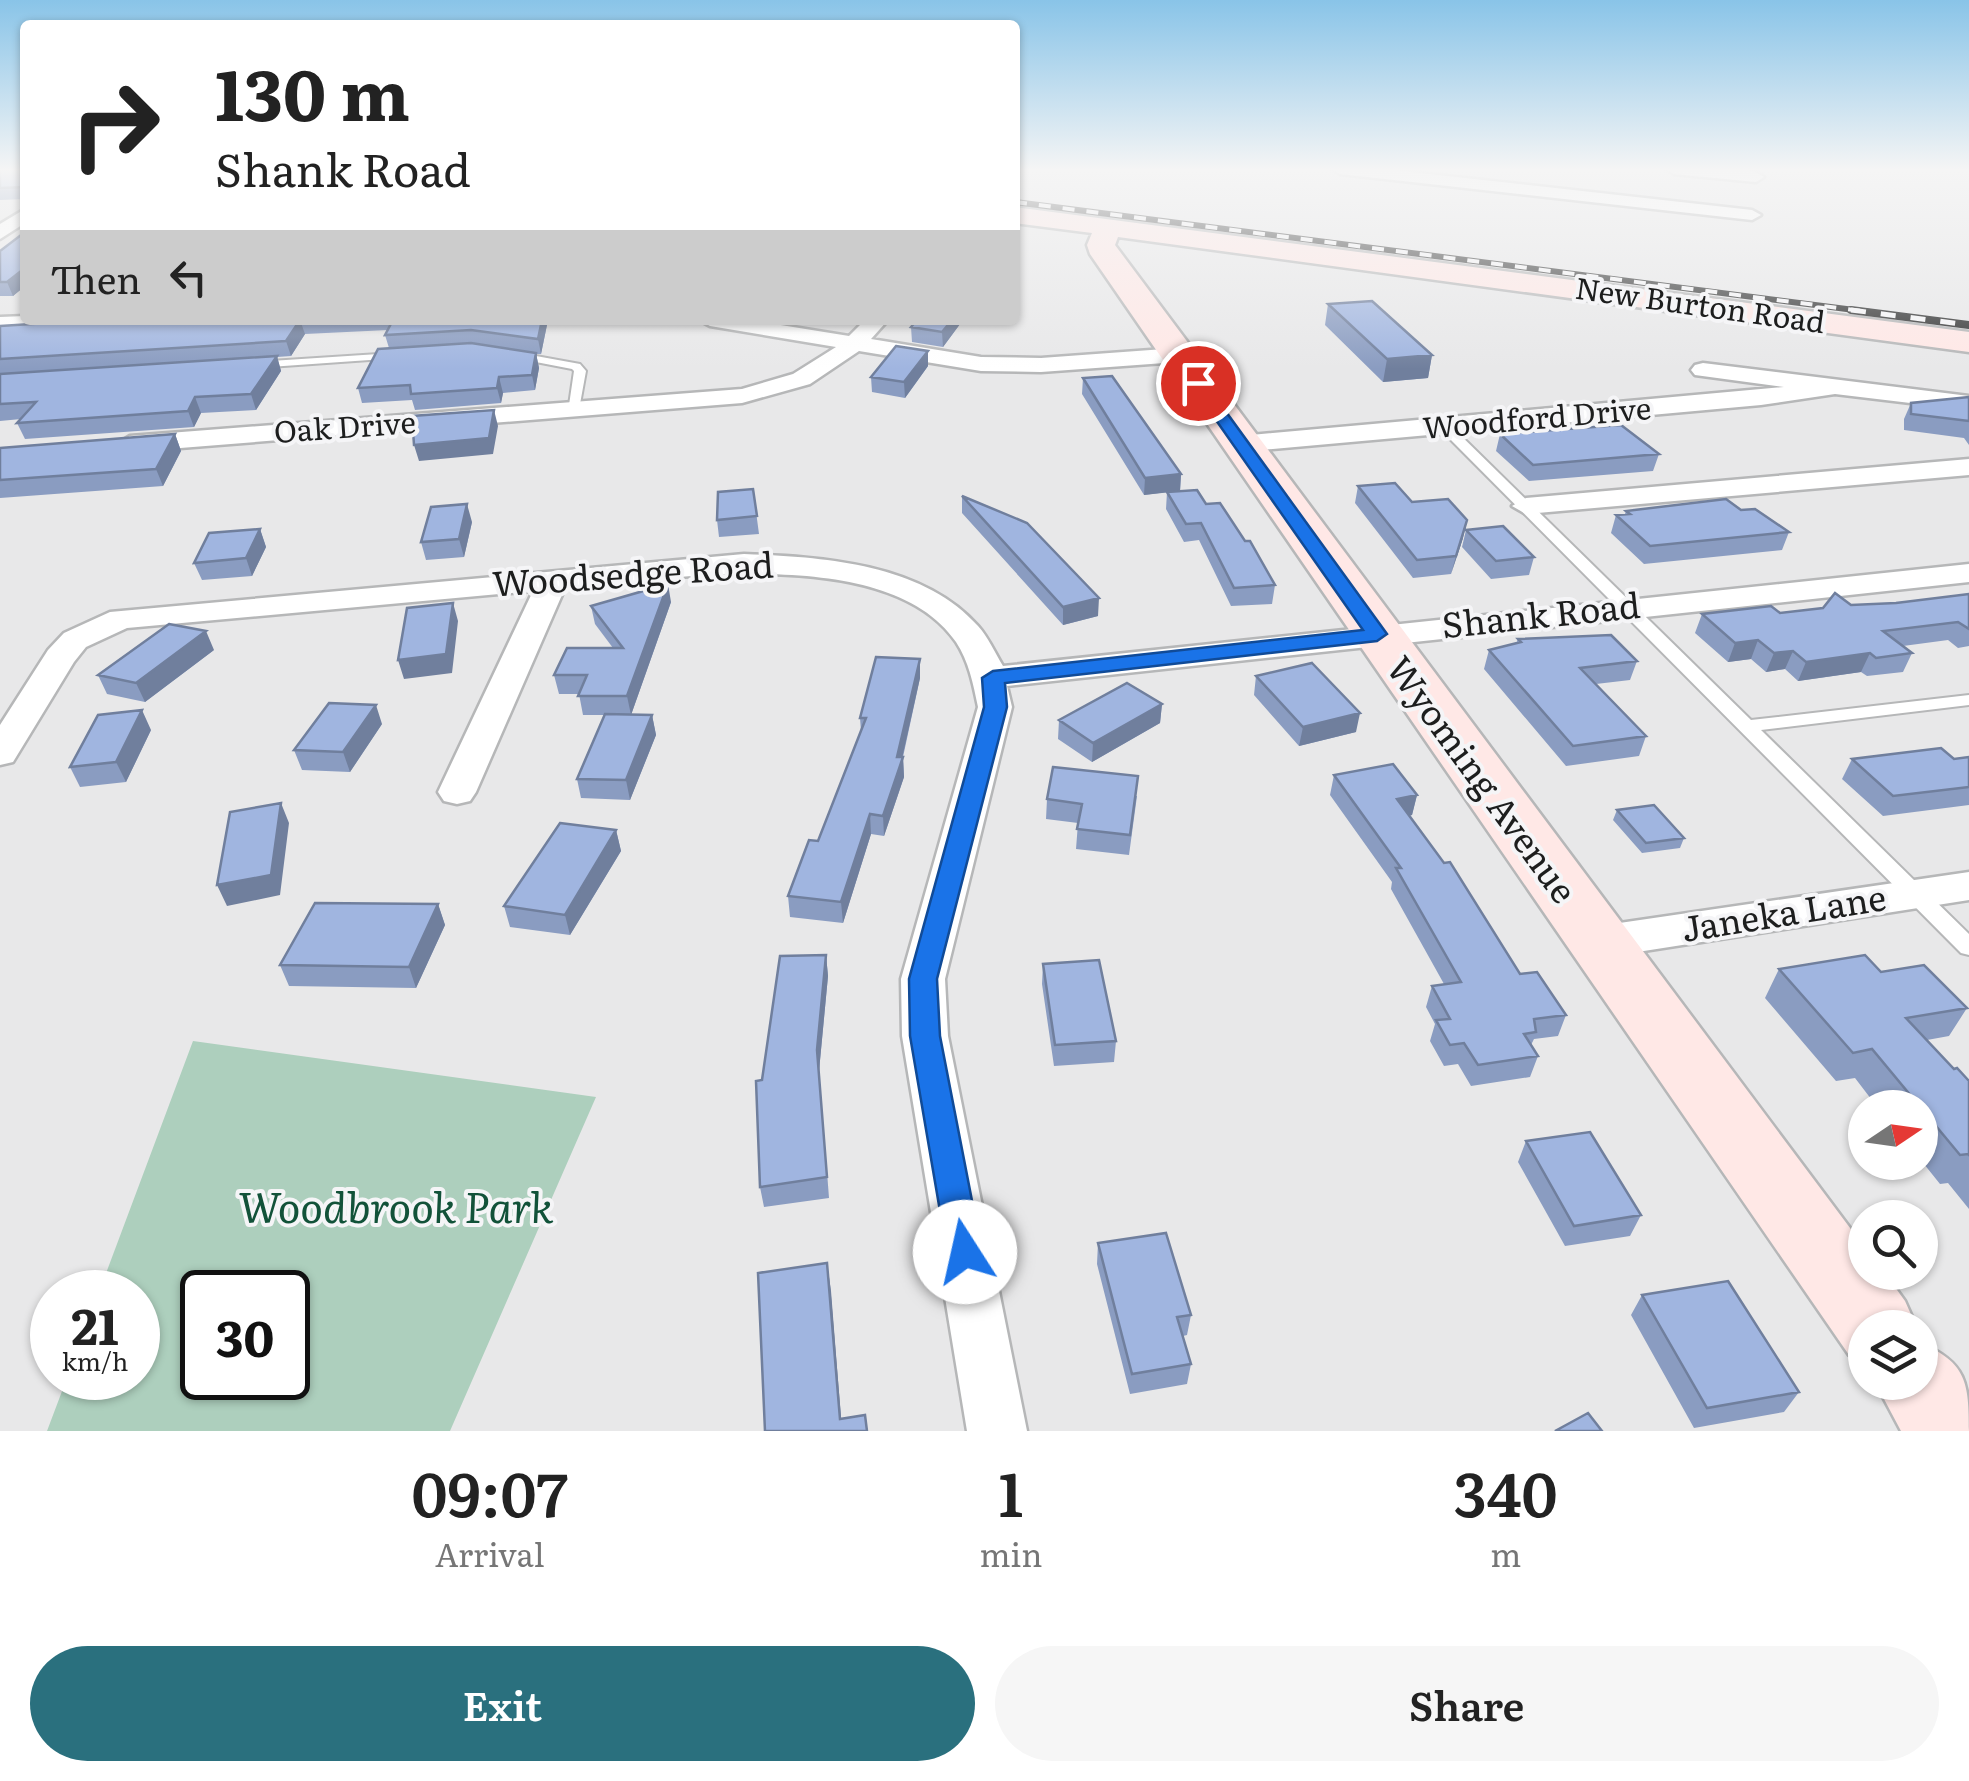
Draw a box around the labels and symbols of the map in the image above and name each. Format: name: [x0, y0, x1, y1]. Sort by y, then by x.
street label: New Burton Road: [1573, 264, 1828, 342]
pin: [1156, 341, 1241, 426]
street label: Woodford Drive: [1421, 384, 1653, 448]
street label: Oak Drive: [272, 398, 417, 452]
street label: Woodsedge Road: [490, 536, 775, 608]
street label: Shank Road: [1439, 577, 1642, 649]
street label: Wyoming Avenue: [1376, 644, 1591, 913]
street label: Janeka Lane: [1678, 869, 1889, 953]
north arrow: [1848, 1090, 1938, 1180]
park label: Woodbrook Park: [239, 1174, 553, 1236]
position arrow: [913, 1200, 1017, 1304]
speed limit sign: 30: [180, 1270, 310, 1400]

